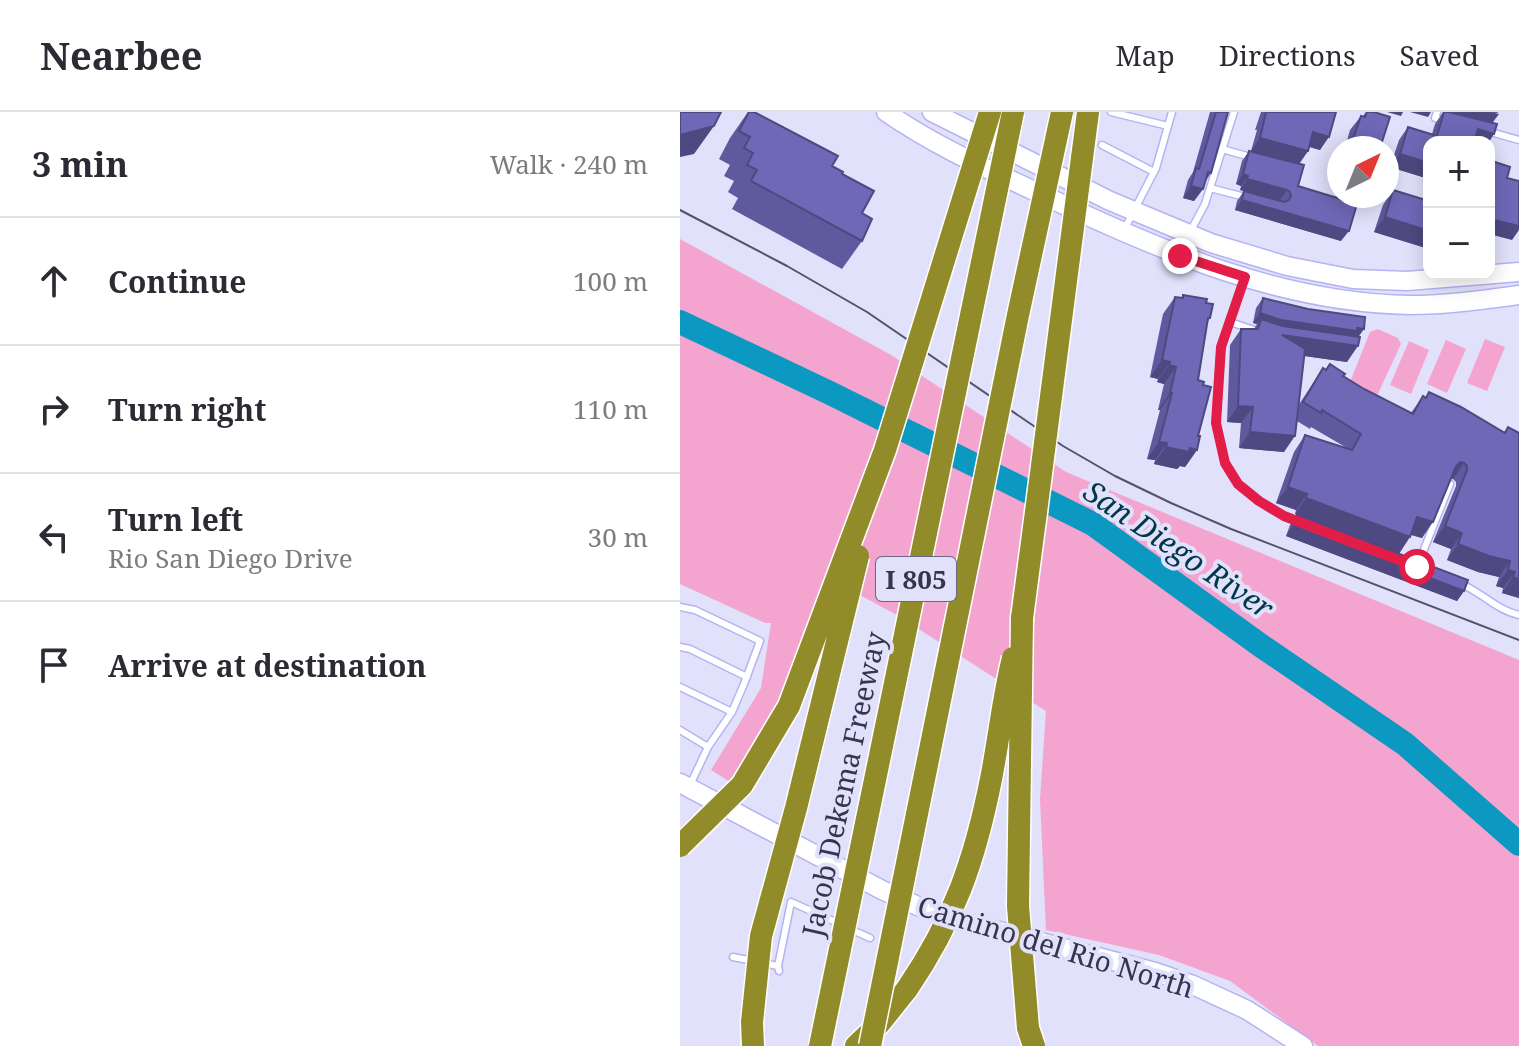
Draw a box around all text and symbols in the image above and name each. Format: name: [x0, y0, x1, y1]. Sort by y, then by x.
text: Nearbee: [40, 29, 203, 81]
text: Map: [1115, 36, 1175, 74]
text: Directions: [1219, 36, 1356, 74]
text: Saved: [1400, 36, 1479, 74]
north arrow: [1327, 136, 1399, 208]
map controls: [1423, 136, 1495, 280]
button: +: [1423, 136, 1495, 208]
text: 3 min: [32, 141, 128, 187]
text: Walk · 240 m: [490, 146, 648, 182]
button: −: [1423, 208, 1495, 280]
route end: [1162, 238, 1198, 274]
icon: ahead: [32, 259, 76, 303]
text: Continue: [108, 261, 246, 302]
text: 100 m: [573, 263, 648, 299]
icon: right: [32, 387, 76, 431]
text: Turn right: [108, 389, 266, 430]
text: 110 m: [573, 391, 648, 427]
water label: San Diego River: [1076, 470, 1283, 628]
text: Turn left: [108, 499, 243, 540]
icon: left: [32, 515, 76, 559]
text: 30 m: [588, 519, 648, 555]
text: Rio San Diego Drive: [108, 540, 353, 576]
route start: [1399, 549, 1435, 585]
road number: I 805: [876, 557, 956, 601]
street label: Jacob Dekema Freeway: [792, 628, 894, 941]
icon: arrive: [32, 643, 76, 687]
text: Arrive at destination: [108, 645, 427, 686]
street label: Camino del Rio North: [913, 886, 1199, 1006]

